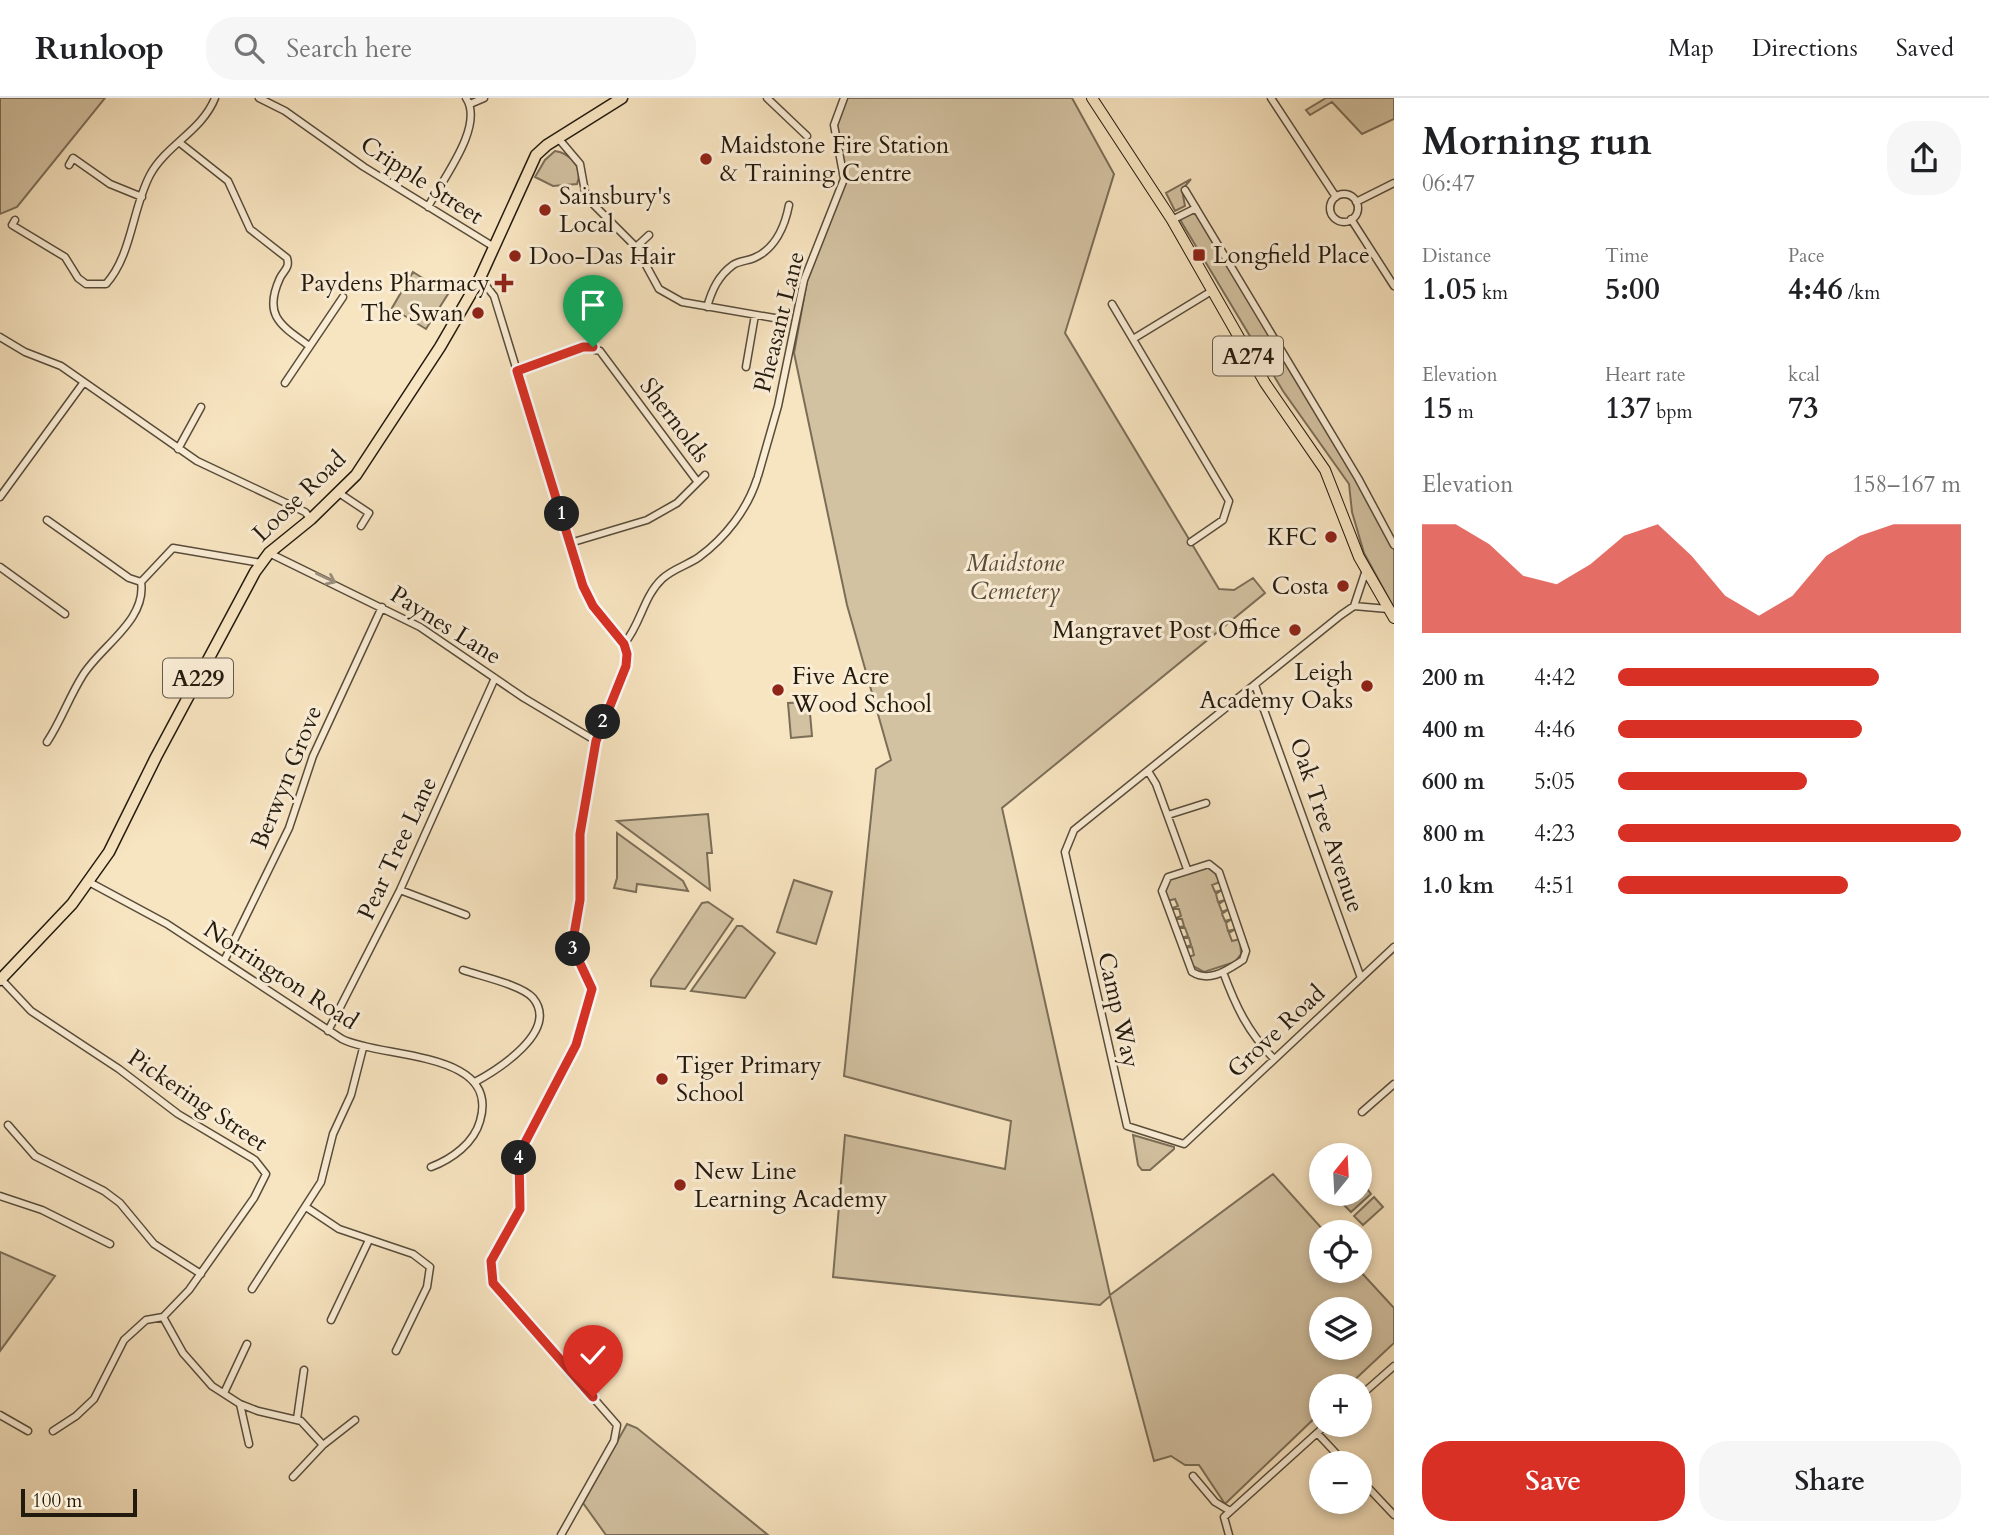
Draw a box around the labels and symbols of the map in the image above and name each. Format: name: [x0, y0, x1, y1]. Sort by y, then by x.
street label: Cripple Street: [354, 128, 490, 233]
place label: Maidstone Fire Station & Training Centre: [720, 129, 950, 190]
marker: Maidstone Fire Station & Training Centre: [698, 151, 714, 167]
place label: Sainsbury's Local: [559, 180, 671, 241]
marker: Sainsbury's Local: [537, 202, 553, 218]
place label: Longfield Place: [1213, 239, 1370, 272]
place label: Doo-Das Hair: [529, 240, 676, 273]
marker: Longfield Place: [1191, 247, 1207, 263]
marker: Doo-Das Hair: [507, 248, 523, 264]
street label: Pheasant Lane: [746, 248, 813, 396]
place label: Paydens Pharmacy: [300, 267, 490, 300]
marker: Paydens Pharmacy: [496, 275, 512, 291]
pin: [563, 275, 623, 347]
place label: The Swan: [361, 297, 464, 330]
marker: The Swan: [470, 305, 486, 321]
road number: A274: [1213, 336, 1283, 376]
street label: Shernolds: [632, 371, 717, 470]
street label: Loose Road: [245, 443, 354, 549]
pin: 1: [544, 496, 580, 532]
place label: KFC: [1267, 521, 1317, 554]
marker: KFC: [1323, 529, 1339, 545]
park label: Maidstone Cemetery: [966, 547, 1065, 608]
place label: Costa: [1272, 570, 1330, 603]
one-way arrow: [315, 572, 336, 586]
street label: Paynes Lane: [384, 578, 508, 673]
marker: Costa: [1335, 578, 1351, 594]
place label: Mangravet Post Office: [1052, 614, 1281, 647]
marker: Mangravet Post Office: [1287, 622, 1303, 638]
place label: Leigh Academy Oaks: [1200, 656, 1353, 717]
road number: A229: [163, 658, 233, 698]
place label: Five Acre Wood School: [791, 660, 932, 721]
marker: Leigh Academy Oaks: [1359, 678, 1375, 694]
marker: Five Acre Wood School: [770, 682, 786, 698]
street label: Berwyn Grove: [243, 701, 330, 854]
pin: 2: [586, 704, 620, 740]
street label: Oak Tree Avenue: [1281, 733, 1372, 917]
street label: Pear Tree Lane: [350, 771, 445, 925]
street label: Norrington Road: [197, 913, 365, 1038]
pin: 3: [556, 932, 590, 966]
street label: Camp Way: [1089, 949, 1148, 1072]
street label: Grove Road: [1220, 977, 1333, 1085]
street label: Pickering Street: [121, 1041, 275, 1160]
place label: Tiger Primary School: [676, 1049, 822, 1110]
marker: Tiger Primary School: [654, 1071, 670, 1087]
pin: 4: [502, 1140, 536, 1176]
north arrow: [1309, 1143, 1372, 1206]
place label: New Line Learning Academy: [694, 1155, 888, 1216]
marker: New Line Learning Academy: [672, 1177, 688, 1193]
pin: [563, 1325, 623, 1397]
scale bar: [21, 1486, 136, 1518]

